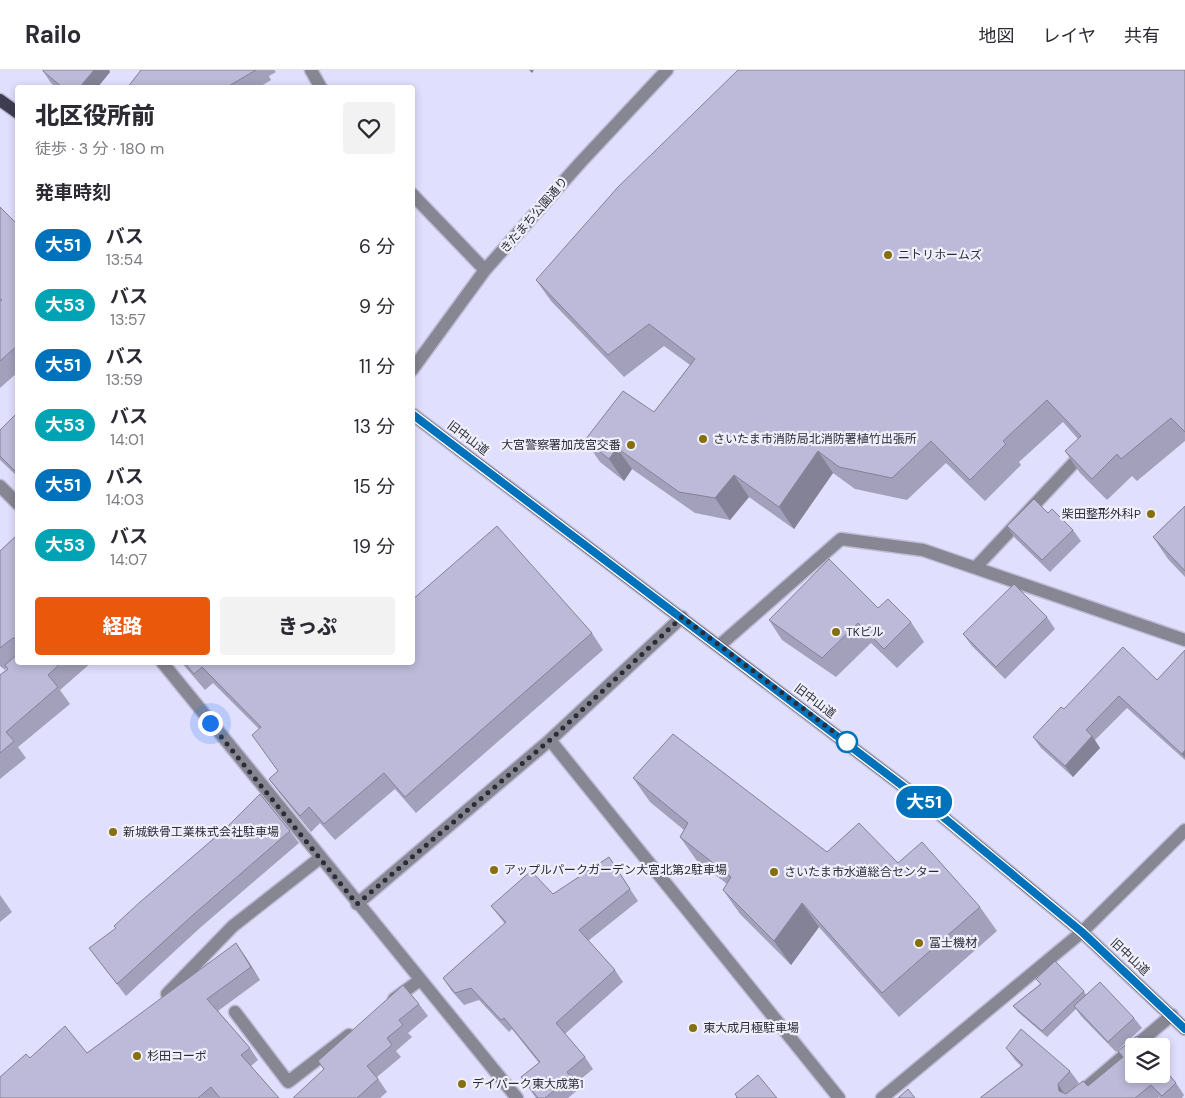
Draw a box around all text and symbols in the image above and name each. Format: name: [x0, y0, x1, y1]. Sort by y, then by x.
text: Railo: [25, 19, 81, 50]
text: 地図: [979, 24, 1015, 48]
text: レイヤ: [1043, 24, 1096, 48]
text: 共有: [1124, 24, 1160, 48]
text: 北区役所前: [35, 100, 155, 131]
button: heart: [343, 102, 395, 154]
text: 徒歩 · 3 分 · 180 m: [35, 138, 164, 159]
street label: きたまち公園通り: [497, 174, 571, 256]
text: 発車時刻: [35, 180, 111, 205]
text: バス: [106, 224, 144, 249]
text: 大51: [45, 233, 81, 257]
text: 6 分: [359, 234, 395, 259]
place label: ニトリホームズ: [898, 247, 982, 263]
text: 13:54: [106, 249, 143, 270]
marker: ニトリホームズ: [882, 249, 894, 261]
text: バス: [110, 284, 148, 309]
text: 大53: [45, 293, 85, 317]
text: 9 分: [359, 294, 395, 319]
text: 13:57: [110, 309, 146, 330]
text: バス: [106, 344, 144, 369]
text: 大51: [45, 353, 81, 377]
text: 11 分: [359, 354, 395, 379]
text: 13:59: [106, 369, 143, 390]
text: バス: [110, 404, 148, 429]
text: 大53: [45, 413, 85, 437]
text: 13 分: [354, 414, 395, 439]
street label: 旧中山道: [444, 417, 492, 459]
text: 14:01: [110, 429, 144, 450]
place label: さいたま市消防局北消防署植竹出張所: [713, 431, 917, 447]
marker: さいたま市消防局北消防署植竹出張所: [697, 433, 709, 445]
place label: 大宮警察署加茂宮交番: [501, 437, 621, 453]
marker: 大宮警察署加茂宮交番: [625, 439, 637, 451]
text: バス: [106, 464, 144, 489]
text: 大51: [45, 473, 81, 497]
text: 15 分: [353, 474, 395, 499]
text: 14:03: [106, 489, 144, 510]
place label: 柴田整形外科P: [1062, 506, 1141, 522]
marker: 柴田整形外科P: [1145, 508, 1157, 520]
text: バス: [110, 524, 148, 549]
text: 大53: [45, 533, 85, 557]
text: 19 分: [353, 534, 395, 559]
text: 14:07: [110, 549, 147, 570]
button: 経路: [35, 597, 210, 655]
button: きっぷ: [220, 597, 395, 655]
place label: TKビル: [846, 624, 884, 640]
marker: TKビル: [830, 626, 842, 638]
street label: 旧中山道: [791, 680, 839, 722]
your location: [198, 711, 223, 736]
unlabelled marker: [836, 731, 858, 753]
line badge: 大51: [895, 786, 953, 818]
text: 大51: [906, 790, 942, 814]
place label: 新城鉄骨工業株式会社駐車場: [123, 824, 279, 840]
marker: 新城鉄骨工業株式会社駐車場: [107, 826, 119, 838]
place label: アップルパークガーデン大宮北第2駐車場: [504, 862, 727, 878]
marker: アップルパークガーデン大宮北第2駐車場: [488, 864, 500, 876]
place label: さいたま市水道総合センター: [784, 864, 940, 880]
marker: さいたま市水道総合センター: [768, 866, 780, 878]
place label: 冨士機材: [929, 935, 977, 951]
street label: 旧中山道: [1107, 935, 1153, 979]
marker: 冨士機材: [913, 937, 925, 949]
place label: 東大成月極駐車場: [703, 1020, 799, 1036]
marker: 東大成月極駐車場: [687, 1022, 699, 1034]
map controls: [1125, 1038, 1170, 1083]
button: layers: [1125, 1038, 1170, 1083]
place label: 杉田コーポ: [147, 1048, 207, 1064]
marker: 杉田コーポ: [131, 1050, 143, 1062]
place label: デイパーク東大成第1: [472, 1076, 584, 1092]
marker: デイパーク東大成第1: [456, 1078, 468, 1090]

